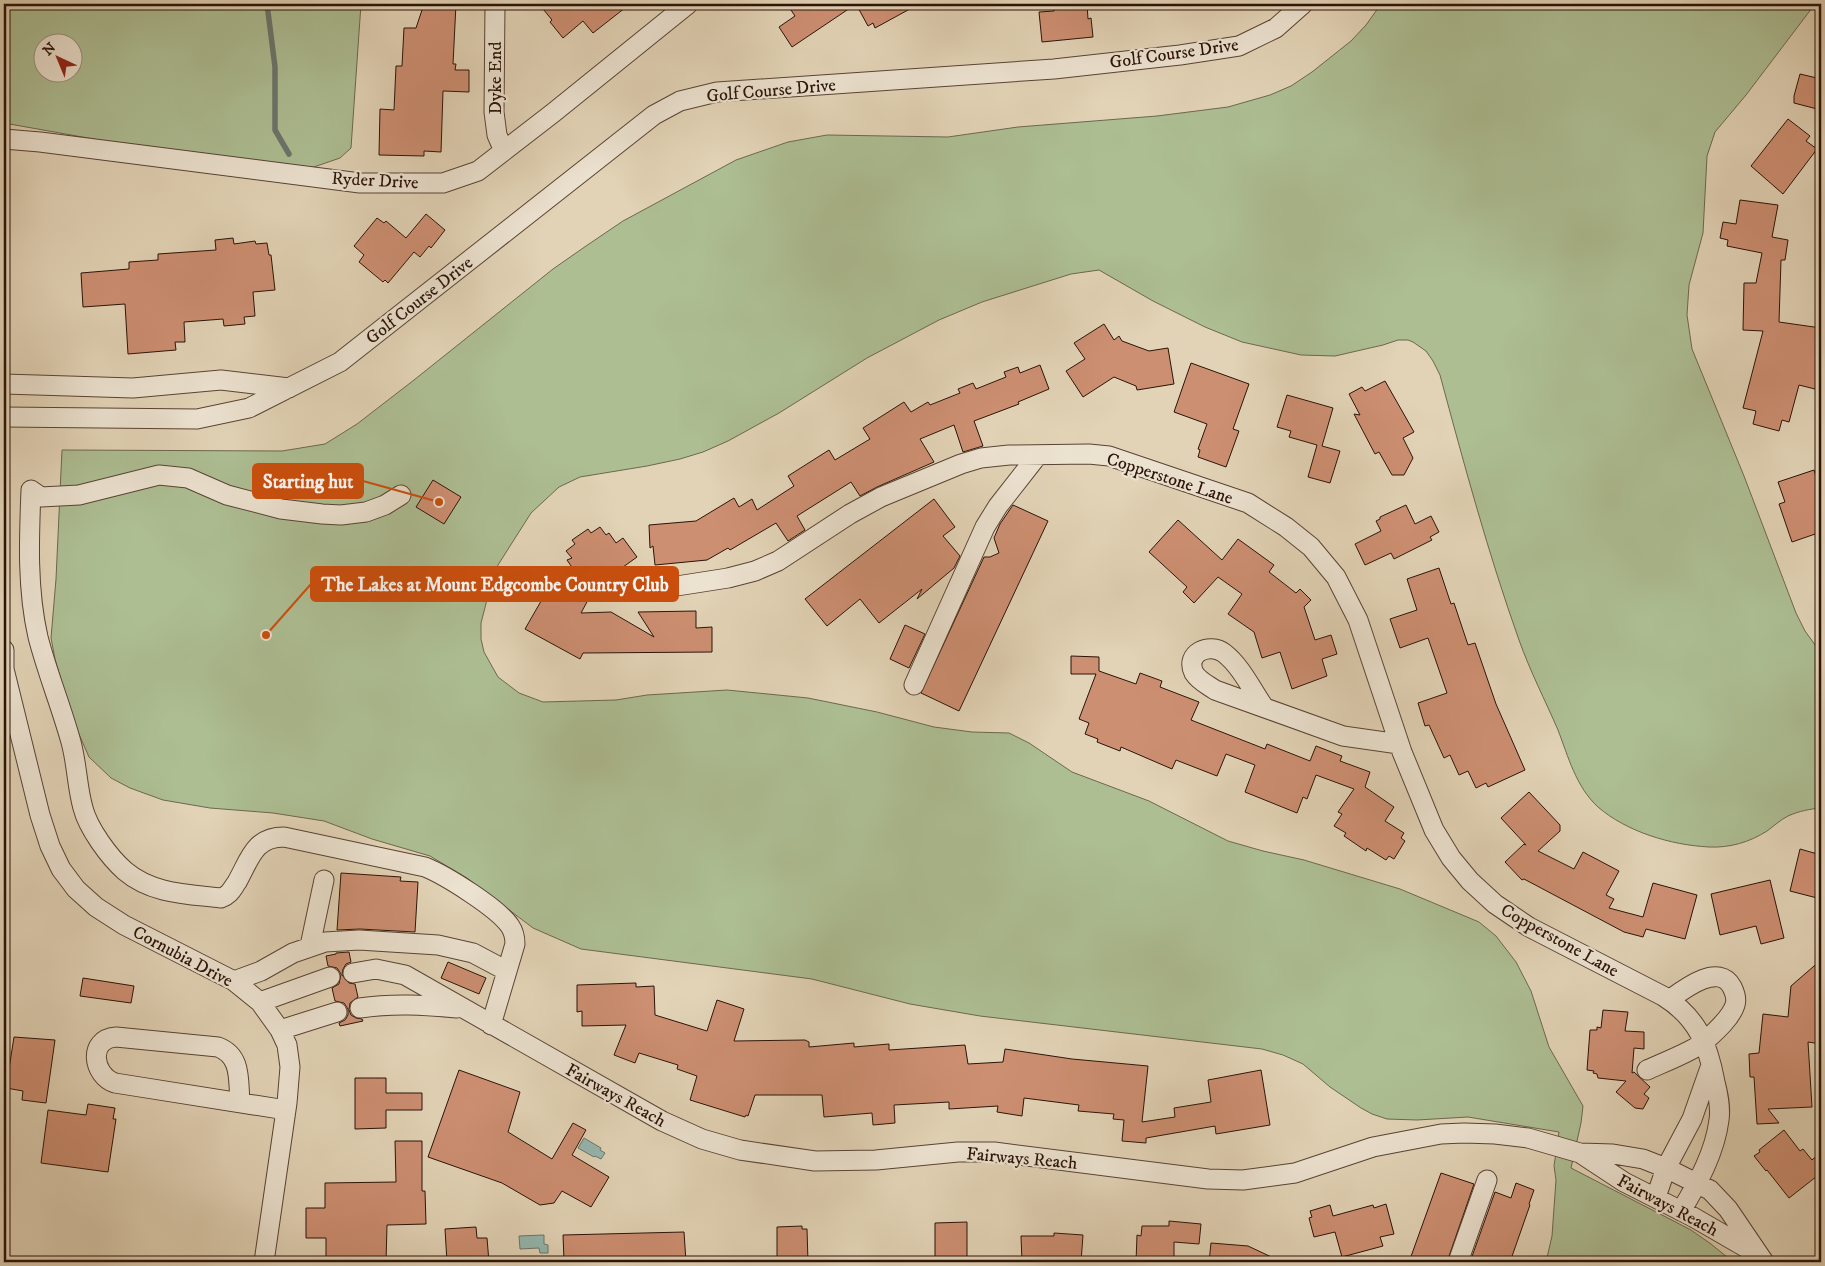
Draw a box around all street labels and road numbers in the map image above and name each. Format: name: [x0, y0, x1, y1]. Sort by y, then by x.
street label: Golf Course Drive: [1108, 34, 1240, 74]
street label: Dyke End: [485, 42, 507, 114]
street label: Golf Course Drive: [705, 74, 837, 108]
street label: Ryder Drive: [331, 168, 419, 194]
street label: Golf Course Drive: [362, 252, 478, 349]
street label: Copperstone Lane: [1104, 448, 1236, 510]
street label: Copperstone Lane: [1497, 899, 1622, 982]
street label: Cornubia Drive: [129, 921, 236, 992]
street label: Fairways Reach: [562, 1059, 670, 1133]
street label: Fairways Reach: [966, 1143, 1079, 1175]
street label: Fairways Reach: [1613, 1170, 1722, 1242]

